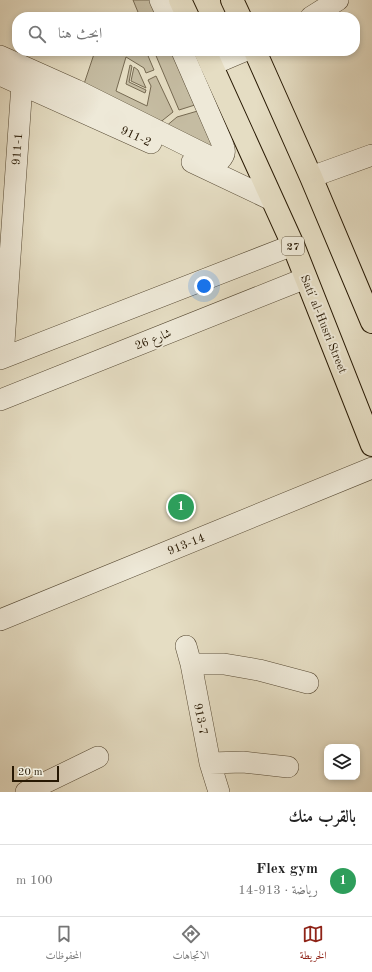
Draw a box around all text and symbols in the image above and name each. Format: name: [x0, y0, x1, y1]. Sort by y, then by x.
search box: [12, 12, 360, 56]
icon: search: [26, 23, 48, 45]
text: ابحث هنا: [58, 27, 102, 42]
street label: 911-2: [118, 125, 153, 149]
street label: 911-1: [11, 133, 25, 166]
road number: 27: [282, 237, 304, 255]
street label: Sati' al-Husri Street: [298, 273, 348, 375]
your location: [194, 276, 214, 296]
street label: شارع 26: [133, 327, 175, 356]
pin: 1: [168, 492, 194, 522]
street label: 913-14: [166, 532, 207, 558]
street label: 913-7: [191, 702, 209, 736]
map controls: [324, 744, 360, 780]
button: layers: [324, 744, 360, 780]
scale bar: [12, 764, 59, 783]
text: 20 m: [18, 767, 43, 778]
text: بالقرب منك: [288, 809, 356, 826]
text: Flex gym: [256, 862, 318, 877]
text: 100 m: [16, 874, 53, 887]
text: 1: [339, 874, 347, 887]
text: رياضة · 913-14: [238, 884, 318, 897]
tab: المحفوظات: [45, 923, 82, 966]
tab: الاتجاهات: [172, 923, 209, 966]
tab: الخريطة: [300, 923, 327, 966]

